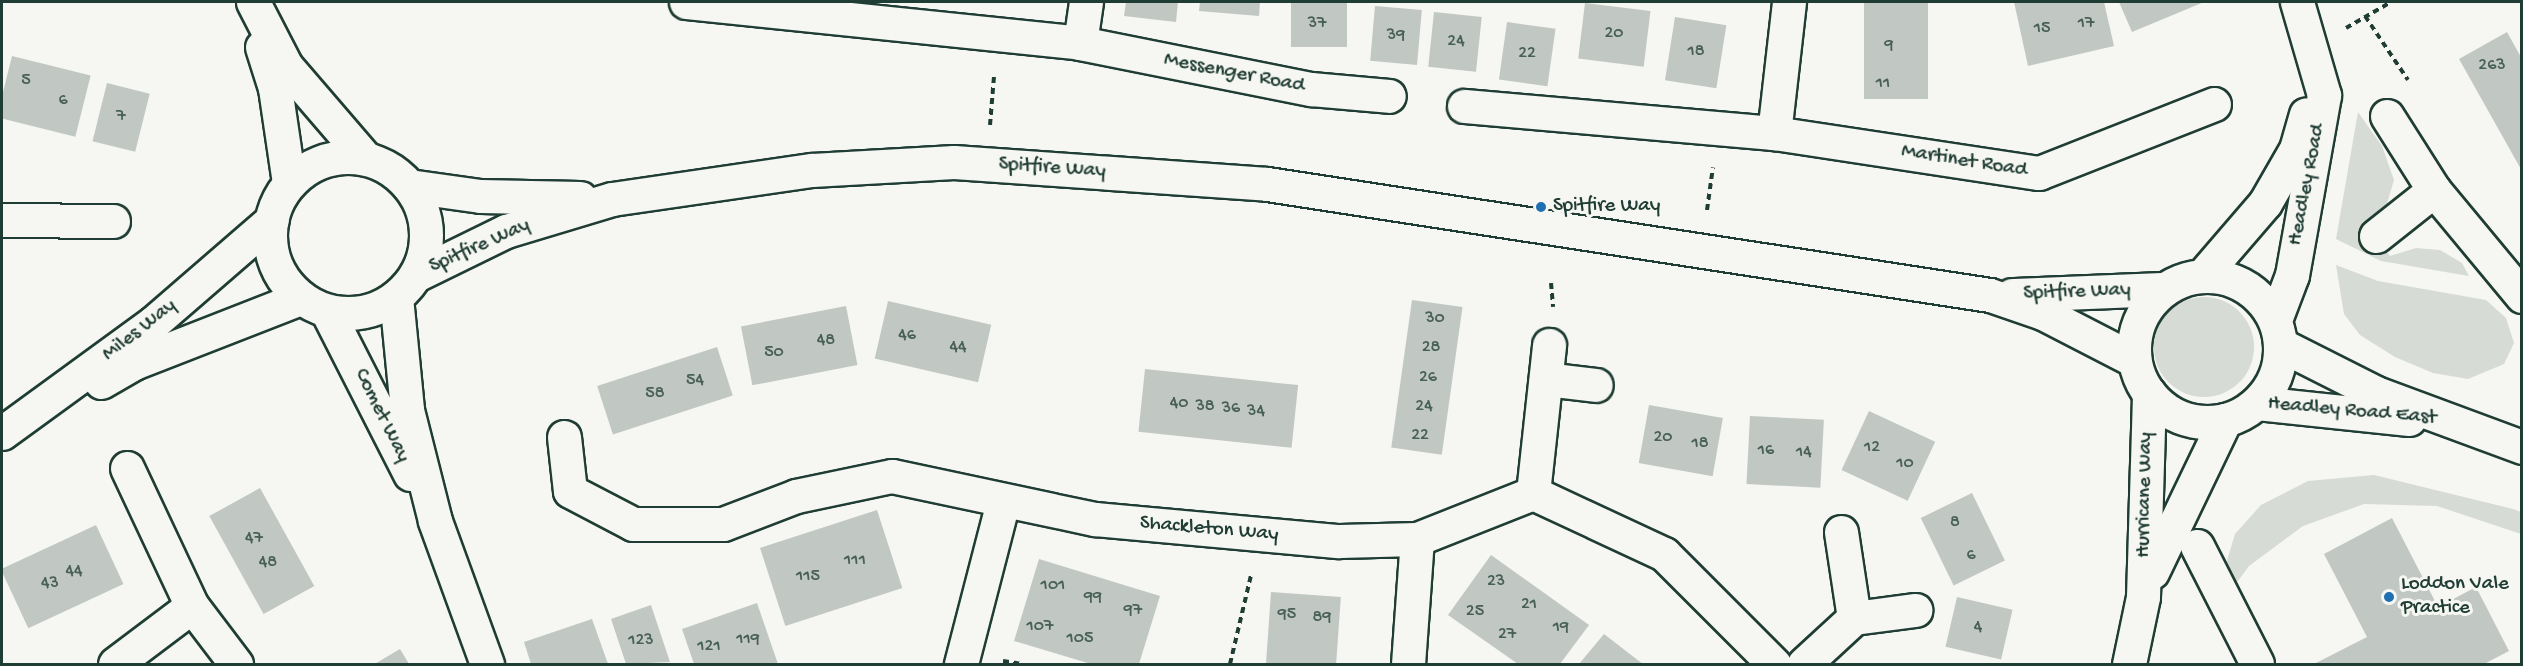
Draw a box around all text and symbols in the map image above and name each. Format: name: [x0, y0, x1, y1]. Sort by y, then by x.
house number: 37: [1308, 13, 1326, 35]
house number: 17: [2078, 13, 2094, 35]
house number: 15: [2034, 18, 2050, 40]
house number: 20: [1604, 23, 1624, 45]
house number: 39: [1387, 25, 1405, 47]
house number: 24: [1447, 31, 1465, 53]
house number: 9: [1884, 35, 1894, 57]
house number: 18: [1687, 41, 1705, 63]
house number: 22: [1518, 43, 1536, 65]
street label: Messenger Road: [1162, 48, 1306, 100]
house number: 263: [2478, 55, 2506, 77]
house number: 5: [21, 70, 31, 92]
house number: 11: [1876, 73, 1890, 95]
house number: 6: [58, 90, 68, 112]
house number: 7: [116, 106, 126, 128]
street label: Headley Road: [2284, 122, 2332, 248]
street label: Martinet Road: [1899, 140, 2029, 184]
street label: Spitfire Way: [998, 153, 1106, 185]
place label: Spitfire Way: [1553, 194, 1660, 220]
marker: Spitfire Way: [1534, 200, 1548, 214]
street label: Spitfire Way: [426, 214, 534, 280]
street label: Spitfire Way: [2023, 279, 2131, 307]
street label: Miles Way: [98, 294, 182, 368]
house number: 30: [1425, 308, 1445, 330]
house number: 46: [898, 325, 916, 347]
house number: 48: [817, 330, 835, 352]
house number: 44: [949, 337, 967, 359]
house number: 28: [1422, 337, 1440, 359]
house number: 50: [764, 342, 784, 364]
street label: Comet Way: [347, 365, 415, 467]
house number: 26: [1419, 367, 1437, 389]
house number: 54: [686, 370, 704, 392]
house number: 58: [645, 383, 665, 405]
street label: Headley Road East: [2267, 392, 2437, 432]
house number: 40: [1170, 393, 1188, 415]
house number: 38: [1195, 396, 1215, 418]
house number: 24: [1415, 396, 1433, 418]
house number: 36: [1222, 398, 1240, 420]
house number: 34: [1247, 401, 1265, 423]
house number: 22: [1411, 425, 1429, 447]
house number: 20: [1653, 427, 1673, 449]
street label: Hurricane Way: [2132, 432, 2160, 558]
house number: 18: [1691, 433, 1709, 455]
house number: 12: [1864, 437, 1880, 459]
house number: 16: [1758, 440, 1774, 462]
house number: 14: [1796, 442, 1812, 464]
house number: 10: [1896, 453, 1914, 475]
street label: Shackleton Way: [1139, 511, 1279, 549]
house number: 8: [1950, 512, 1960, 534]
house number: 47: [245, 528, 263, 550]
house number: 6: [1966, 545, 1976, 567]
house number: 111: [844, 550, 866, 572]
house number: 48: [259, 552, 277, 574]
house number: 44: [65, 561, 83, 583]
house number: 115: [796, 566, 820, 588]
house number: 23: [1487, 571, 1505, 593]
place label: Loddon Vale Practice: [2401, 572, 2509, 622]
house number: 43: [41, 573, 59, 595]
house number: 101: [1041, 575, 1065, 597]
house number: 99: [1084, 587, 1102, 609]
marker: Loddon Vale Practice: [2382, 590, 2396, 604]
house number: 21: [1521, 594, 1537, 616]
house number: 97: [1124, 600, 1142, 622]
house number: 25: [1466, 601, 1484, 623]
house number: 95: [1278, 604, 1296, 626]
house number: 89: [1313, 607, 1331, 629]
house number: 107: [1027, 616, 1053, 638]
house number: 19: [1553, 617, 1569, 639]
house number: 4: [1974, 617, 1982, 639]
house number: 27: [1498, 624, 1516, 646]
house number: 105: [1067, 628, 1093, 650]
house number: 119: [736, 629, 760, 651]
house number: 123: [628, 630, 654, 652]
house number: 121: [697, 636, 721, 658]

